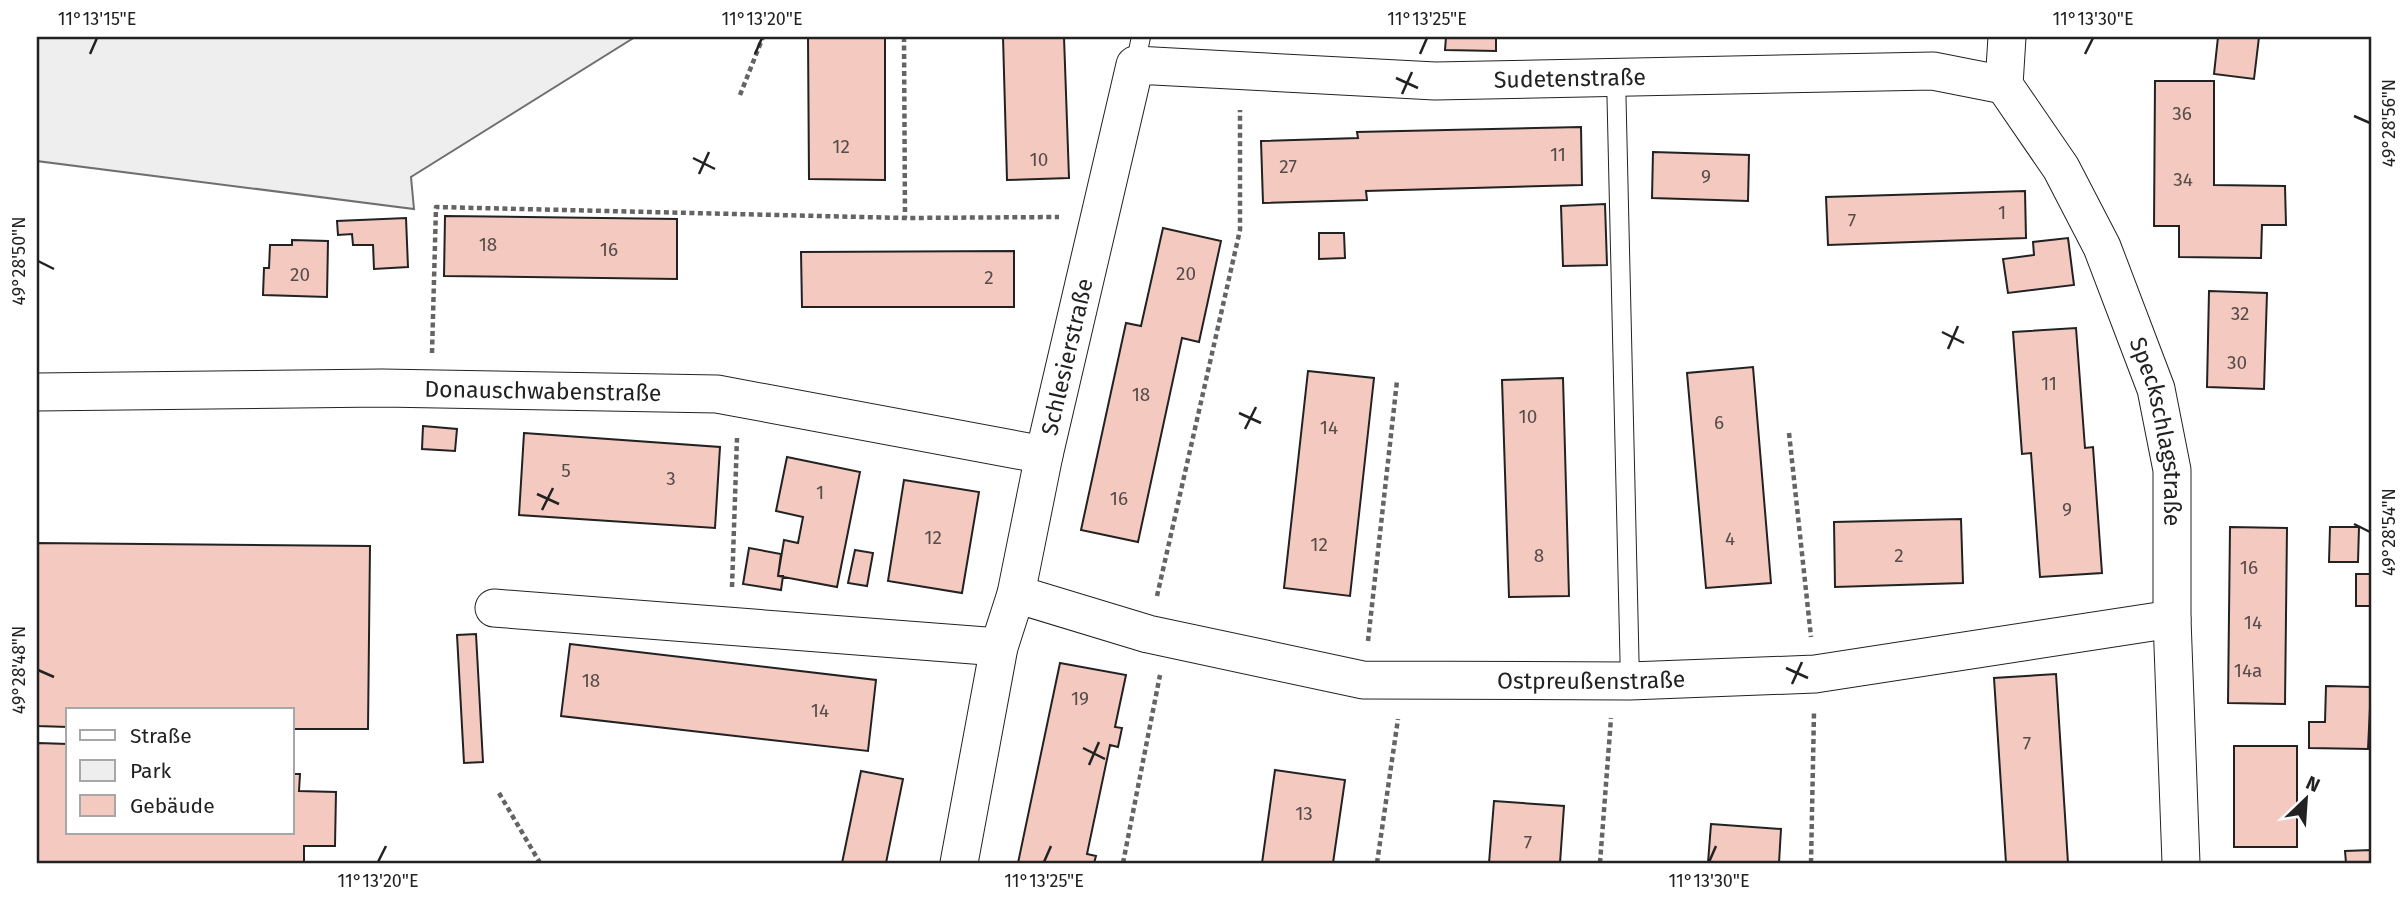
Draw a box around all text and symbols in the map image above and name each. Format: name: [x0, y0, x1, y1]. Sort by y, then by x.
text: 11°13'15"E: [58, 8, 136, 30]
text: 11°13'20"E: [721, 8, 803, 30]
text: 11°13'25"E: [1387, 8, 1467, 30]
text: 11°13'30"E: [2052, 8, 2134, 30]
street label: Sudetenstraße: [1494, 63, 1646, 94]
text: 49°28'56"N: [2378, 79, 2400, 167]
house number: 36: [2172, 102, 2192, 125]
house number: 12: [832, 135, 850, 158]
house number: 11: [1550, 143, 1566, 166]
house number: 10: [1030, 148, 1048, 171]
house number: 27: [1279, 155, 1297, 178]
house number: 9: [1701, 165, 1711, 188]
house number: 34: [2173, 168, 2193, 191]
house number: 1: [1998, 201, 2006, 224]
house number: 7: [1848, 209, 1856, 232]
text: 49°28'50"N: [8, 217, 30, 305]
house number: 18: [479, 233, 497, 256]
house number: 16: [600, 238, 618, 261]
house number: 20: [1176, 262, 1196, 285]
house number: 20: [290, 263, 310, 286]
house number: 2: [984, 266, 994, 289]
street label: Schlesierstraße: [1035, 275, 1099, 438]
house number: 32: [2231, 302, 2249, 325]
street label: Speckschlagstraße: [2124, 333, 2186, 526]
house number: 30: [2227, 351, 2247, 374]
house number: 11: [2041, 372, 2057, 395]
street label: Donauschwabenstraße: [424, 375, 662, 407]
house number: 18: [1132, 383, 1150, 406]
house number: 10: [1519, 405, 1537, 428]
house number: 6: [1714, 411, 1724, 434]
house number: 14: [1320, 416, 1338, 439]
house number: 5: [561, 459, 571, 482]
house number: 3: [666, 467, 676, 490]
house number: 1: [816, 481, 824, 504]
house number: 16: [1110, 487, 1128, 510]
text: 49°28'54"N: [2378, 488, 2400, 576]
house number: 9: [2062, 498, 2072, 521]
house number: 12: [924, 526, 942, 549]
house number: 4: [1725, 527, 1735, 550]
house number: 12: [1310, 533, 1328, 556]
house number: 8: [1534, 544, 1544, 567]
house number: 2: [1894, 544, 1904, 567]
house number: 16: [2240, 556, 2258, 579]
house number: 14: [2244, 611, 2262, 634]
text: 49°28'48"N: [8, 626, 30, 714]
house number: 14a: [2234, 659, 2262, 682]
street label: Ostpreußenstraße: [1497, 665, 1686, 695]
house number: 18: [582, 669, 600, 692]
house number: 19: [1071, 687, 1089, 710]
house number: 14: [811, 699, 829, 722]
legend: [66, 708, 294, 834]
text: Straße: [130, 723, 192, 749]
house number: 7: [2023, 732, 2031, 755]
text: Park: [130, 758, 172, 784]
north arrow: [2272, 764, 2342, 834]
text: N: [2302, 771, 2324, 797]
text: Gebäude: [130, 793, 215, 819]
house number: 13: [1295, 802, 1313, 825]
house number: 7: [1524, 831, 1532, 854]
text: 11°13'20"E: [337, 870, 419, 892]
text: 11°13'25"E: [1004, 870, 1084, 892]
text: 11°13'30"E: [1668, 870, 1750, 892]

